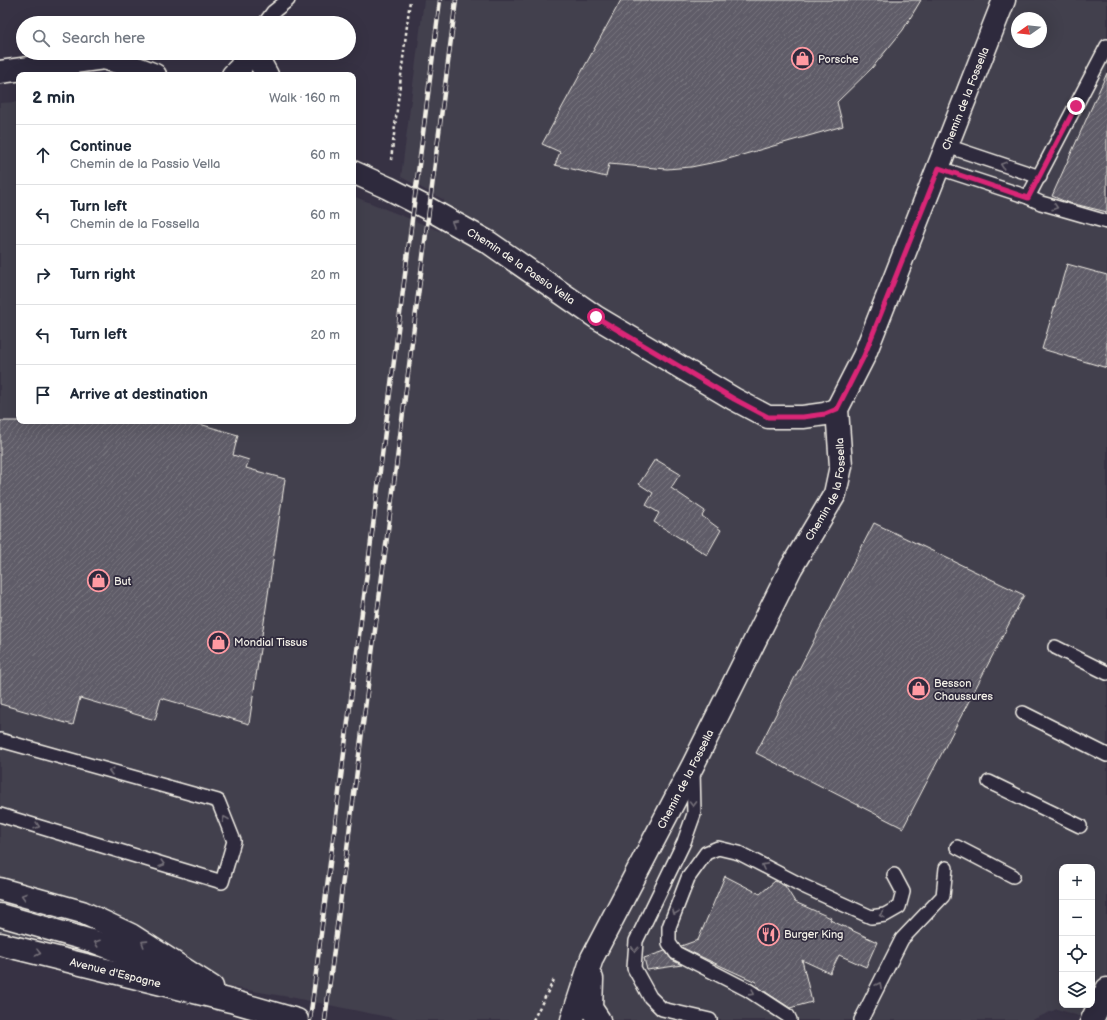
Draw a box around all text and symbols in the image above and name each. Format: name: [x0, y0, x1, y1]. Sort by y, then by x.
north arrow: [1011, 12, 1047, 48]
search box: [16, 16, 356, 60]
icon: search: [30, 27, 52, 49]
text: Search here: [62, 29, 145, 48]
street label: Chemin de la Fossella: [939, 45, 991, 152]
shop icon: Porsche: [790, 46, 816, 72]
place label: Porsche: [818, 53, 859, 66]
text: 2 min: [32, 88, 75, 108]
text: Walk · 160 m: [269, 90, 340, 106]
route end: [1067, 97, 1085, 115]
text: Continue: [70, 137, 132, 156]
icon: ahead: [32, 144, 54, 166]
text: 60 m: [310, 147, 340, 163]
text: Chemin de la Passio Vella: [70, 156, 220, 172]
one-way arrow: [999, 161, 1006, 169]
text: Turn left: [70, 197, 127, 216]
one-way arrow: [1051, 202, 1058, 211]
icon: left: [32, 204, 54, 226]
text: 60 m: [310, 207, 340, 223]
text: Chemin de la Fossella: [70, 216, 200, 232]
one-way arrow: [451, 220, 458, 228]
street label: Chemin de la Passio Vella: [465, 225, 578, 307]
icon: right: [32, 264, 54, 286]
text: Turn right: [70, 265, 135, 284]
text: 20 m: [310, 267, 340, 283]
route start: [587, 308, 605, 326]
icon: left: [32, 324, 54, 346]
text: Turn left: [70, 325, 127, 344]
text: 20 m: [310, 327, 340, 343]
icon: arrive: [32, 384, 54, 406]
text: Arrive at destination: [70, 385, 208, 404]
street label: Chemin de la Fossella: [802, 437, 848, 543]
shop icon: But: [85, 568, 111, 594]
place label: But: [114, 575, 132, 588]
shop icon: Mondial Tissus: [206, 629, 232, 655]
place label: Mondial Tissus: [234, 636, 308, 649]
shop icon: Besson Chaussures: [905, 676, 931, 702]
place label: Besson Chaussures: [934, 677, 994, 703]
street label: Chemin de la Fossella: [654, 727, 716, 831]
one-way arrow: [108, 767, 115, 776]
one-way arrow: [689, 801, 698, 807]
one-way arrow: [222, 815, 230, 823]
one-way arrow: [34, 821, 41, 830]
one-way arrow: [158, 859, 165, 868]
one-way arrow: [761, 863, 768, 871]
map controls: [1059, 864, 1095, 1008]
button: +: [1059, 864, 1095, 900]
one-way arrow: [21, 892, 28, 901]
button: −: [1059, 900, 1095, 936]
one-way arrow: [671, 908, 679, 915]
one-way arrow: [879, 910, 886, 918]
restaurant icon: Burger King: [756, 921, 782, 947]
place label: Burger King: [784, 928, 843, 941]
button: locate: [1059, 936, 1095, 972]
one-way arrow: [94, 940, 101, 948]
one-way arrow: [141, 941, 148, 948]
one-way arrow: [631, 946, 640, 952]
one-way arrow: [35, 949, 41, 957]
street label: Avenue d'Espagne: [69, 955, 163, 990]
button: layers: [1059, 972, 1095, 1008]
one-way arrow: [874, 982, 881, 990]
one-way arrow: [748, 988, 755, 995]

